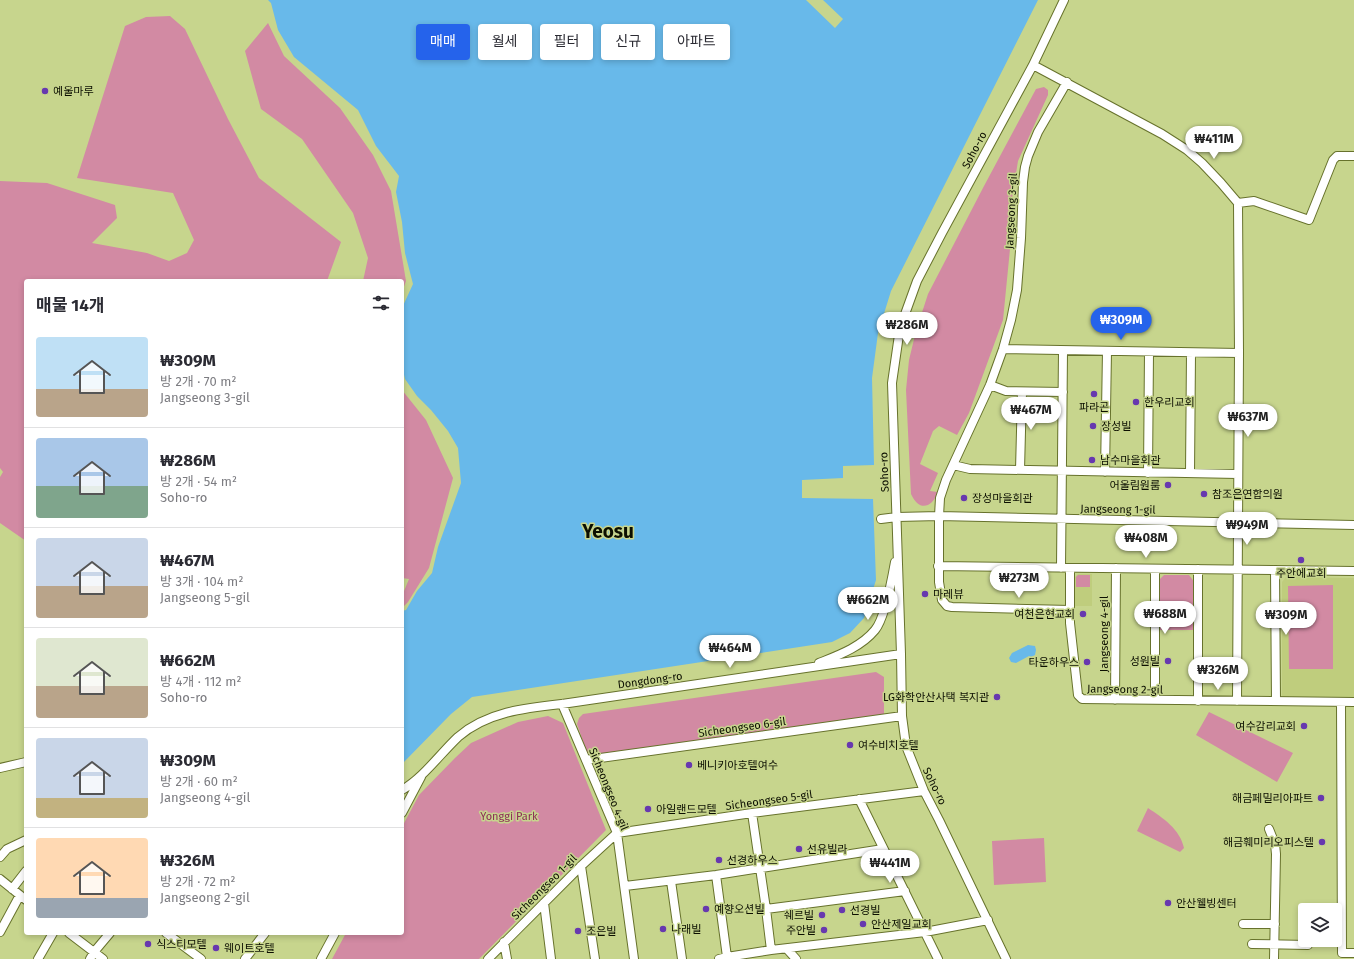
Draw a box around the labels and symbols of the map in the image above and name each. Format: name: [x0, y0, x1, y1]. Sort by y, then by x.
place label: 예울마루: [53, 85, 93, 98]
marker: 예울마루: [40, 86, 50, 96]
pin: ₩411M: [1186, 126, 1242, 160]
street label: Soho-ro: [959, 129, 990, 171]
street label: Jangseong 3-gil: [1003, 173, 1020, 249]
pin: ₩309M: [1093, 307, 1149, 341]
pin: ₩286M: [879, 312, 935, 346]
marker: 파라곤: [1089, 389, 1099, 399]
place label: 한우리교회: [1144, 396, 1195, 409]
pin: ₩467M: [1003, 397, 1059, 431]
marker: 한우리교회: [1131, 397, 1141, 407]
place label: 파라곤: [1079, 401, 1109, 414]
pin: ₩637M: [1220, 404, 1276, 438]
place label: 장성빌: [1101, 420, 1131, 433]
marker: 장성빌: [1088, 421, 1098, 431]
street label: Soho-ro: [877, 452, 892, 492]
place label: 남수마을회관: [1100, 454, 1161, 467]
marker: 남수마을회관: [1087, 455, 1097, 465]
place label: 어울림원룸: [1109, 479, 1160, 492]
marker: 어울림원룸: [1163, 480, 1173, 490]
place label: 참조은연합의원: [1212, 488, 1283, 501]
marker: 참조은연합의원: [1199, 489, 1209, 499]
place label: 장성마을회관: [972, 492, 1033, 505]
marker: 장성마을회관: [959, 493, 969, 503]
street label: Jangseong 1-gil: [1080, 502, 1156, 517]
pin: ₩949M: [1219, 512, 1275, 546]
district label: Yeosu: [581, 520, 634, 543]
pin: ₩408M: [1118, 525, 1174, 559]
marker: 주안에교회: [1296, 555, 1306, 565]
pin: ₩273M: [991, 565, 1047, 599]
place label: 주안에교회: [1276, 567, 1326, 580]
pin: ₩662M: [840, 587, 896, 621]
place label: 마레뷰: [933, 588, 963, 601]
marker: 마레뷰: [920, 589, 930, 599]
street label: Jangseong 4-gil: [1098, 596, 1111, 672]
pin: ₩688M: [1137, 601, 1193, 635]
pin: ₩309M: [1258, 602, 1314, 636]
place label: 여천은현교회: [1014, 608, 1075, 621]
marker: 여천은현교회: [1078, 609, 1088, 619]
pin: ₩464M: [702, 635, 758, 669]
place label: 성원빌: [1130, 655, 1160, 668]
place label: 타운하우스: [1028, 656, 1079, 669]
marker: 성원빌: [1163, 656, 1173, 666]
marker: 타운하우스: [1082, 657, 1092, 667]
pin: ₩326M: [1190, 657, 1246, 691]
street label: Dongdong-ro: [617, 670, 683, 691]
street label: Jangseong 2-gil: [1087, 682, 1163, 697]
place label: LG화학안산사택 복지관: [883, 691, 989, 704]
marker: LG화학안산사택 복지관: [992, 692, 1002, 702]
street label: Sicheongseo 6-gil: [698, 715, 787, 740]
place label: 여수감리교회: [1235, 720, 1296, 733]
marker: 여수감리교회: [1299, 721, 1309, 731]
place label: 여수비치호텔: [858, 739, 919, 752]
marker: 여수비치호텔: [845, 740, 855, 750]
street label: Sicheongseo 4-gil: [586, 746, 631, 832]
place label: 베니키아호텔여수: [697, 759, 778, 772]
marker: 베니키아호텔여수: [684, 760, 694, 770]
street label: Soho-ro: [920, 765, 949, 807]
street label: Sicheongseo 5-gil: [725, 788, 813, 813]
place label: 해금페밀리아파트: [1232, 792, 1313, 805]
marker: 해금페밀리아파트: [1316, 793, 1326, 803]
place label: 아일랜드모텔: [656, 803, 717, 816]
marker: 아일랜드모텔: [643, 804, 653, 814]
park label: Yonggi Park: [480, 810, 538, 823]
place label: 해금훼미리오피스텔: [1223, 836, 1314, 849]
marker: 해금훼미리오피스텔: [1317, 837, 1327, 847]
place label: 선유빌라: [807, 843, 847, 856]
marker: 선유빌라: [794, 844, 804, 854]
pin: ₩441M: [862, 850, 918, 884]
street label: Sicheongseo 1-gil: [509, 852, 580, 923]
place label: 선경하우스: [727, 854, 778, 867]
marker: 선경하우스: [714, 855, 724, 865]
place label: 안산웰빙센터: [1176, 897, 1237, 910]
marker: 안산웰빙센터: [1163, 898, 1173, 908]
place label: 예향오션빌: [714, 903, 765, 916]
marker: 예향오션빌: [701, 904, 711, 914]
place label: 선경빌: [850, 904, 880, 917]
marker: 선경빌: [837, 905, 847, 915]
place label: 쉐르빌: [784, 909, 814, 922]
marker: 쉐르빌: [817, 910, 827, 920]
place label: 안산제일교회: [871, 918, 932, 931]
marker: 안산제일교회: [858, 919, 868, 929]
place label: 나래빌: [671, 923, 701, 936]
marker: 나래빌: [658, 924, 668, 934]
place label: 주안빌: [786, 924, 816, 937]
place label: 조은빌: [586, 925, 616, 938]
marker: 주안빌: [819, 925, 829, 935]
marker: 조은빌: [573, 926, 583, 936]
place label: 식스티모텔: [156, 938, 207, 951]
marker: 식스티모텔: [143, 939, 153, 949]
place label: 웨이트호텔: [224, 942, 275, 955]
marker: 웨이트호텔: [211, 943, 221, 953]

